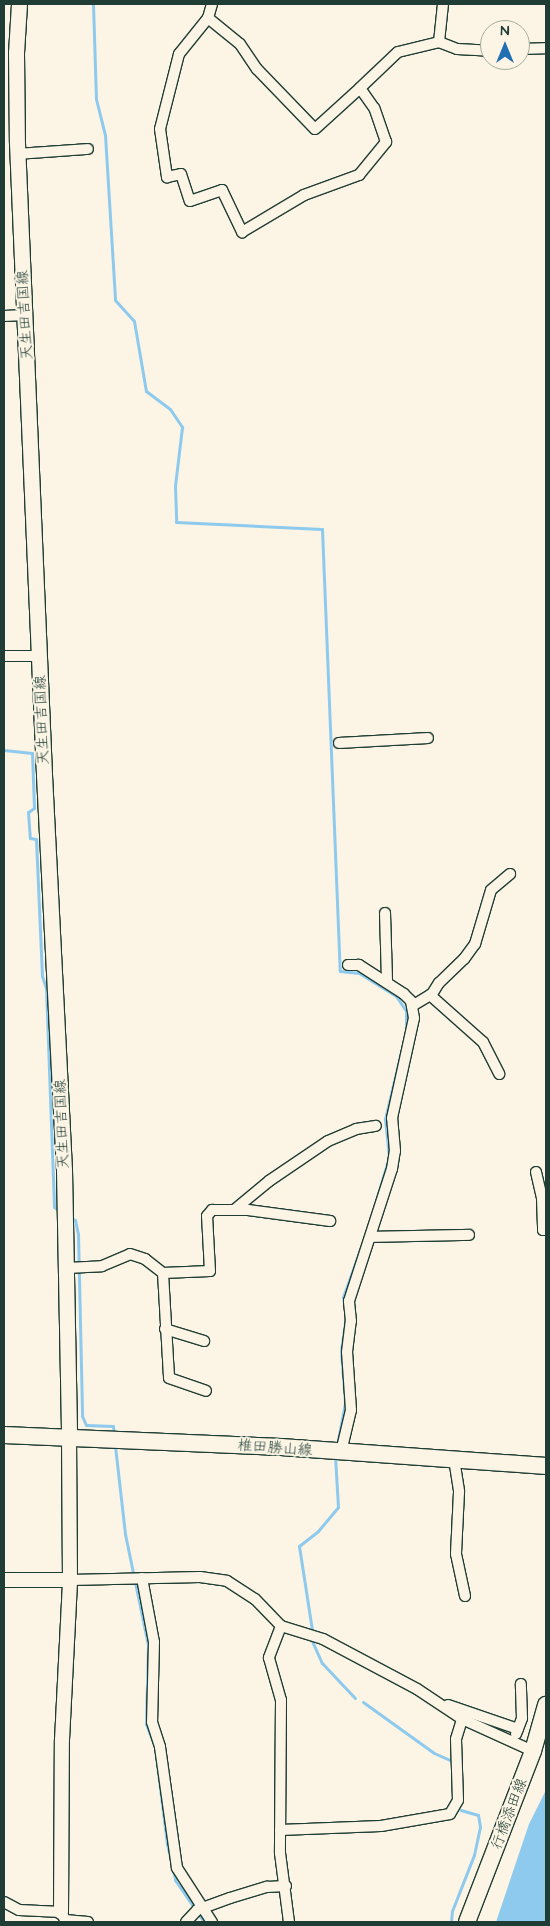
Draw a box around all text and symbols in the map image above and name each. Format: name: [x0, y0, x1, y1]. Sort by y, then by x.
north arrow: [480, 20, 530, 70]
text: N: [501, 21, 509, 41]
street label: 天生田吉国線: [14, 270, 36, 360]
street label: 天生田吉国線: [31, 675, 53, 765]
street label: 天生田吉国線: [51, 1079, 73, 1169]
street label: 椎田勝山線: [237, 1436, 313, 1460]
street label: 行橋添田線: [487, 1776, 531, 1852]

